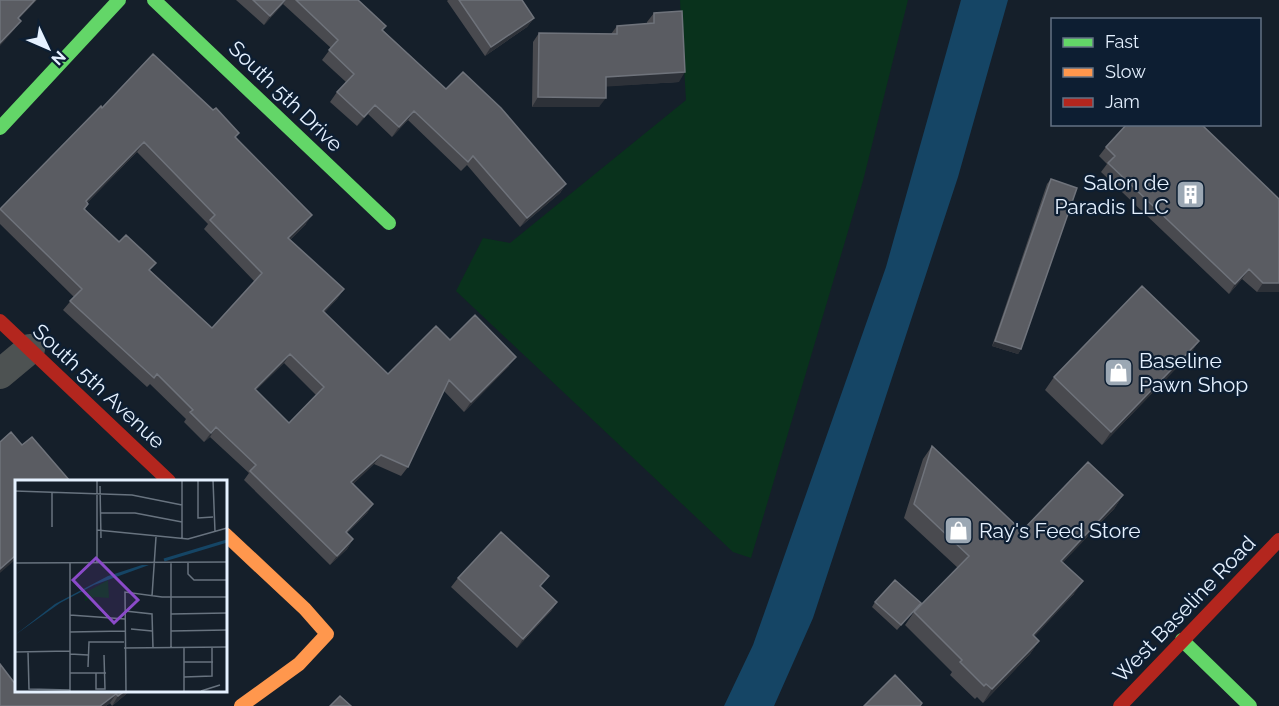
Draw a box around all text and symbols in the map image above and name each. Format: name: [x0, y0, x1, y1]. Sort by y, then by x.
north arrow: [18, 18, 78, 78]
legend: [1051, 18, 1261, 126]
text: Fast: [1105, 31, 1139, 52]
street label: South 5th Drive: [224, 35, 348, 157]
text: N: [47, 47, 70, 69]
text: Slow: [1105, 61, 1146, 82]
text: Jam: [1105, 91, 1140, 112]
place label: Salon de Paradis LLC: [1054, 170, 1169, 219]
building icon: Salon de Paradis LLC: [1174, 178, 1206, 210]
street label: South 5th Avenue: [28, 318, 170, 454]
place label: Baseline Pawn Shop: [1139, 348, 1248, 397]
shop icon: Baseline Pawn Shop: [1102, 356, 1134, 388]
inset map: [15, 480, 226, 691]
shop icon: Ray's Feed Store: [942, 514, 974, 546]
place label: Ray's Feed Store: [979, 518, 1141, 543]
street label: West Baseline Road: [1108, 531, 1260, 687]

